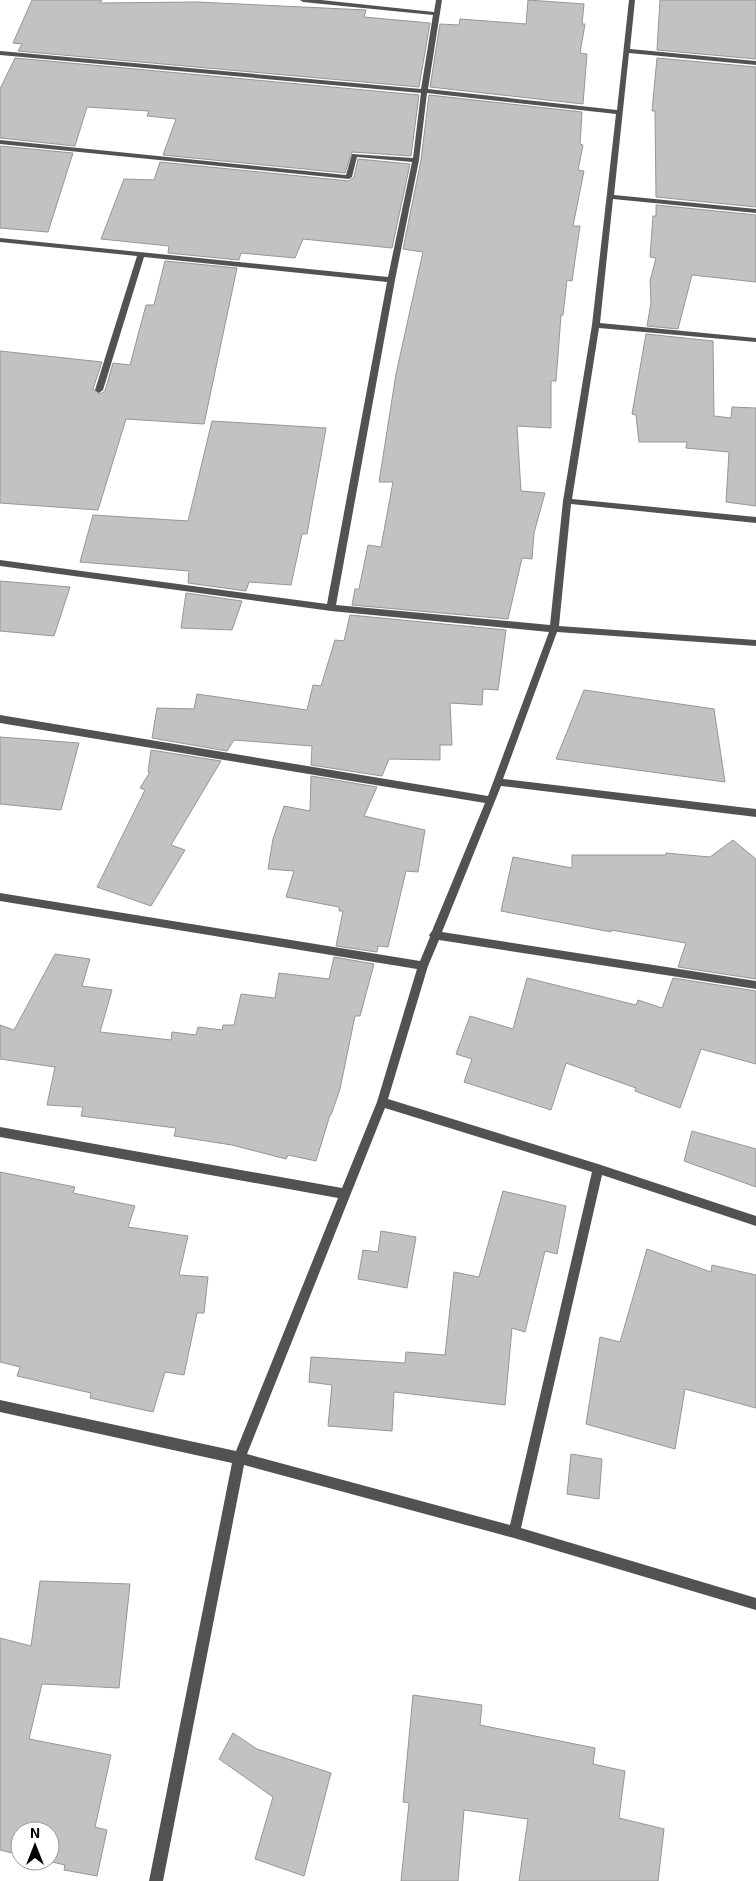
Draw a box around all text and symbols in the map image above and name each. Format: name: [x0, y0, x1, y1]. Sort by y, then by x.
north arrow: [10, 1821, 60, 1871]
text: N: [30, 1824, 40, 1841]

